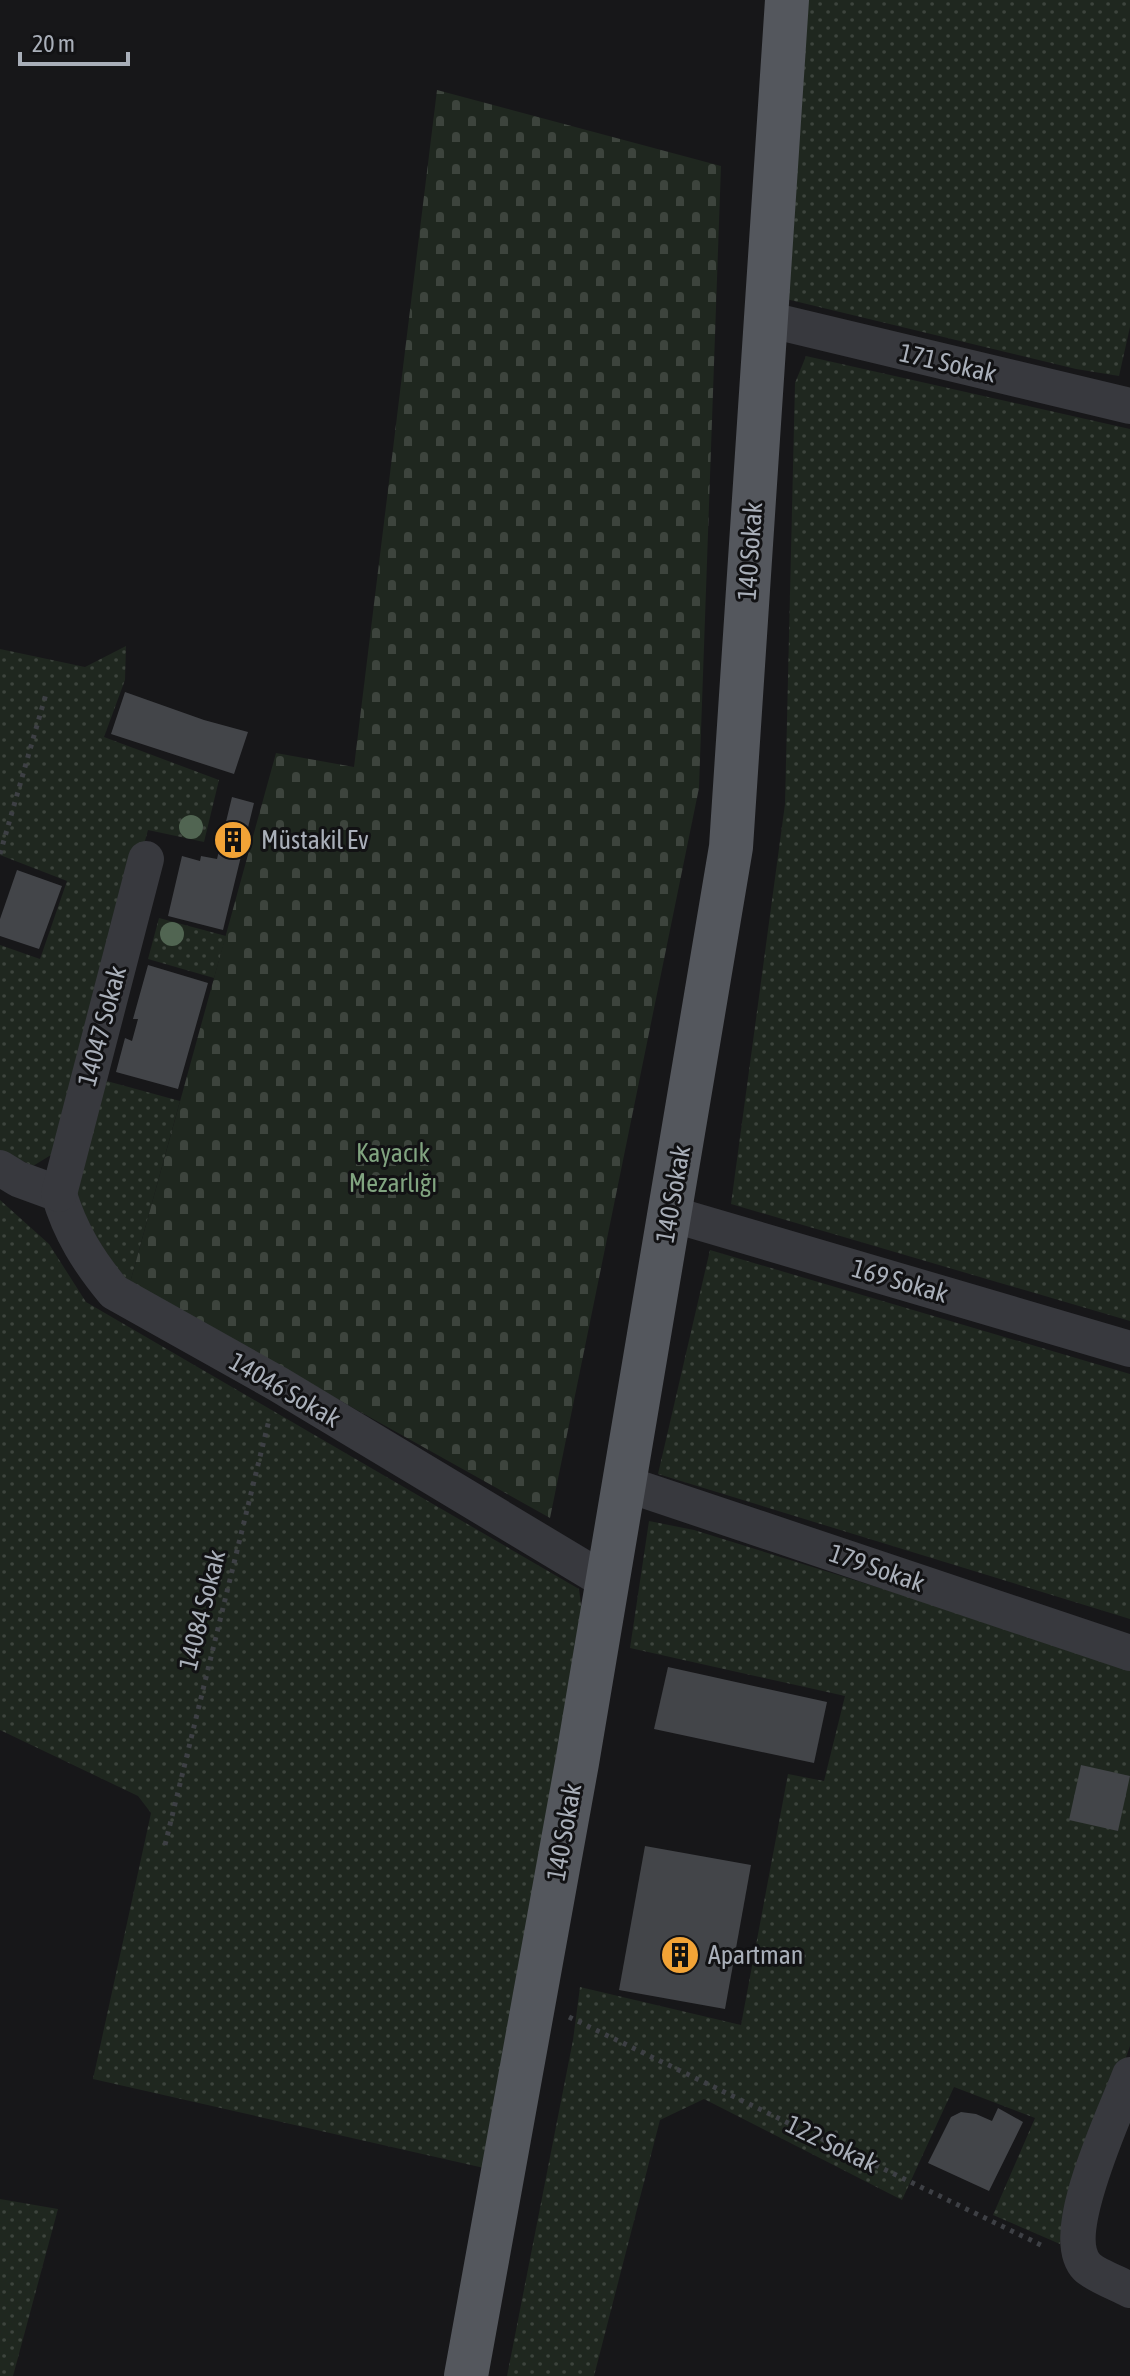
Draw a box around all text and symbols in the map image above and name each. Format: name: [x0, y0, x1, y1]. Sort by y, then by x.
scale bar: [20, 16, 128, 66]
text: 20 m: [32, 30, 75, 57]
street label: 171 Sokak: [897, 337, 999, 389]
street label: 140 Sokak: [732, 501, 768, 601]
building icon: Müstakil Ev: [212, 819, 254, 861]
place label: Müstakil Ev: [261, 825, 369, 855]
street label: 14047 Sokak: [72, 963, 132, 1089]
park label: Kayacık Mezarlığı: [349, 1138, 437, 1198]
street label: 140 Sokak: [650, 1143, 696, 1245]
street label: 169 Sokak: [849, 1253, 951, 1309]
street label: 14046 Sokak: [224, 1346, 346, 1434]
street label: 179 Sokak: [826, 1538, 928, 1598]
street label: 14084 Sokak: [173, 1547, 231, 1673]
street label: 140 Sokak: [541, 1781, 587, 1883]
building icon: Apartman: [659, 1934, 701, 1976]
place label: Apartman: [708, 1940, 803, 1970]
street label: 122 Sokak: [781, 2109, 883, 2179]

